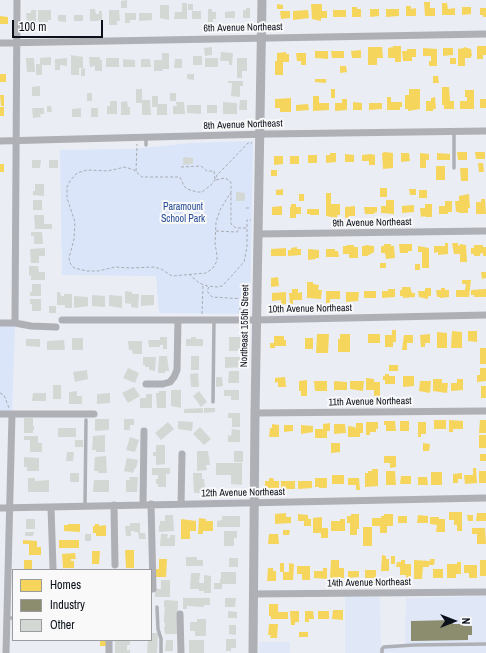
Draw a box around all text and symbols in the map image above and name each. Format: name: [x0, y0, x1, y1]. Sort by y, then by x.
scale bar: [14, 12, 105, 38]
text: 100 m: [19, 19, 46, 35]
street label: 6th Avenue Northeast: [203, 21, 283, 35]
street label: 8th Avenue Northeast: [203, 118, 283, 132]
park label: Paramount School Park: [161, 201, 205, 224]
street label: 9th Avenue Northeast: [332, 216, 412, 230]
street label: Northeast 155th Street: [238, 285, 252, 367]
street label: 10th Avenue Northeast: [268, 302, 352, 316]
street label: 11th Avenue Northeast: [328, 395, 412, 409]
street label: 12th Avenue Northeast: [201, 486, 285, 500]
legend: [12, 569, 152, 641]
street label: 14th Avenue Northeast: [327, 576, 411, 590]
text: Homes: [50, 577, 81, 593]
text: Industry: [50, 597, 85, 613]
north arrow: [434, 601, 474, 641]
text: Other: [50, 617, 75, 633]
text: N: [459, 618, 473, 624]

